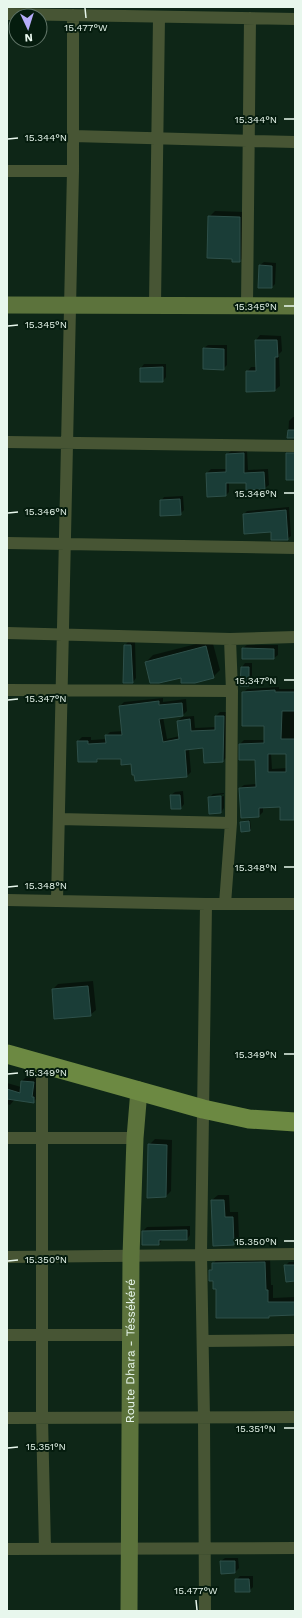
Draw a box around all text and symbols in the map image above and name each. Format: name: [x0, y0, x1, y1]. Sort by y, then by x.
north arrow: [8, 8, 48, 48]
text: 15.477°W: [64, 22, 108, 33]
text: N: [24, 31, 33, 44]
text: 15.344°N: [235, 114, 277, 125]
text: 15.344°N: [25, 132, 67, 143]
text: 15.345°N: [235, 301, 277, 312]
text: 15.345°N: [25, 319, 67, 330]
text: 15.346°N: [235, 488, 277, 499]
text: 15.346°N: [25, 506, 67, 517]
text: 15.347°N: [235, 675, 277, 686]
text: 15.347°N: [25, 693, 67, 704]
text: 15.348°N: [235, 862, 277, 873]
text: 15.348°N: [25, 880, 67, 891]
text: 15.349°N: [235, 1049, 277, 1060]
text: 15.349°N: [25, 1067, 67, 1078]
text: 15.350°N: [235, 1236, 277, 1247]
text: 15.350°N: [25, 1254, 67, 1265]
street label: Route Dhara - Téssékéré: [123, 1279, 138, 1423]
text: 15.351°N: [236, 1423, 276, 1434]
text: 15.351°N: [26, 1441, 66, 1452]
text: 15.477°W: [174, 1585, 218, 1596]

